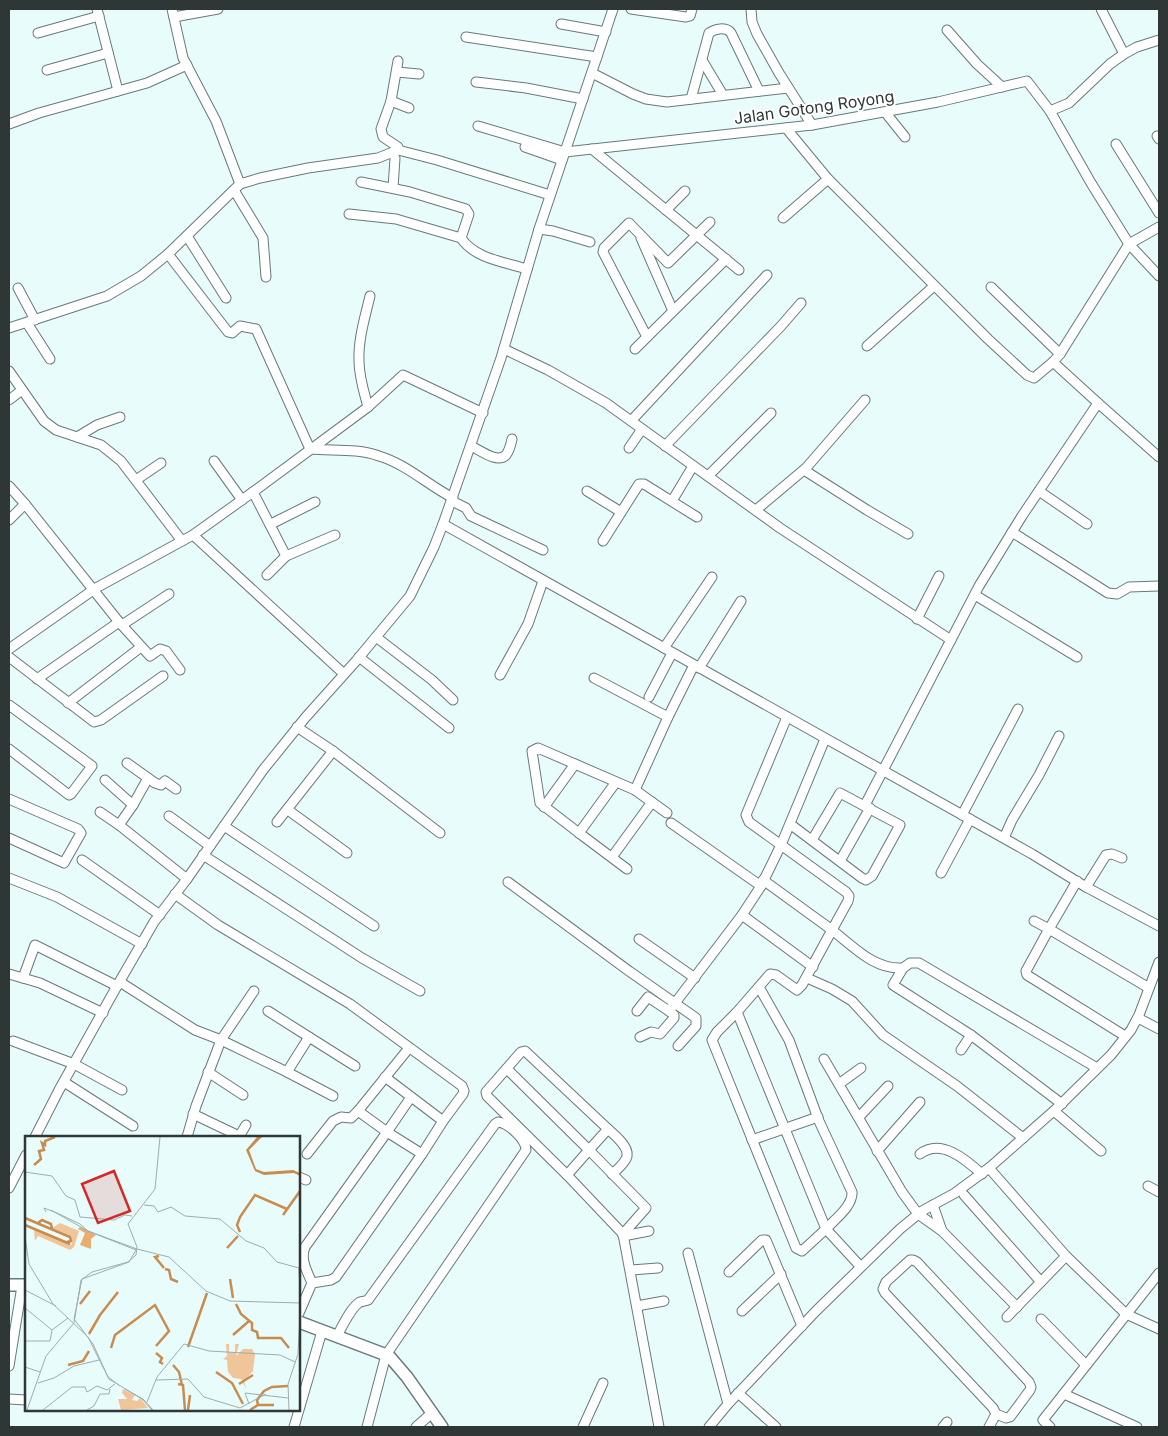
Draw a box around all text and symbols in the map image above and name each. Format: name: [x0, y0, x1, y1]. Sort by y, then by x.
street label: Jalan Gotong Royong: [733, 86, 895, 128]
inset map: [25, 1136, 300, 1411]

